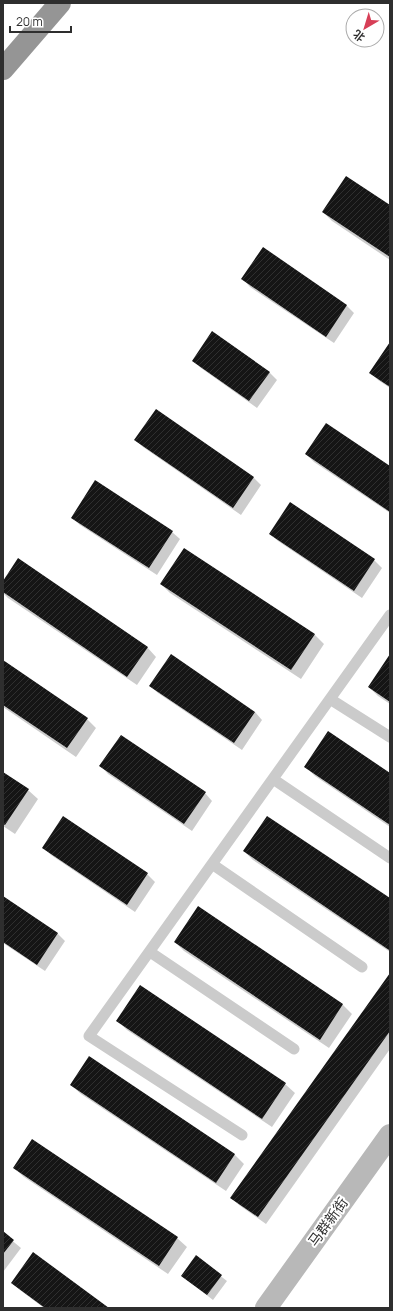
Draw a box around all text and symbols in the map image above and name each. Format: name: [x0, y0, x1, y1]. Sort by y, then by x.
scale bar: [10, 8, 71, 34]
north arrow: [345, 8, 385, 48]
text: 20 m: [16, 13, 43, 30]
text: 北: [350, 27, 367, 46]
street label: 马群新街: [303, 1193, 352, 1250]

